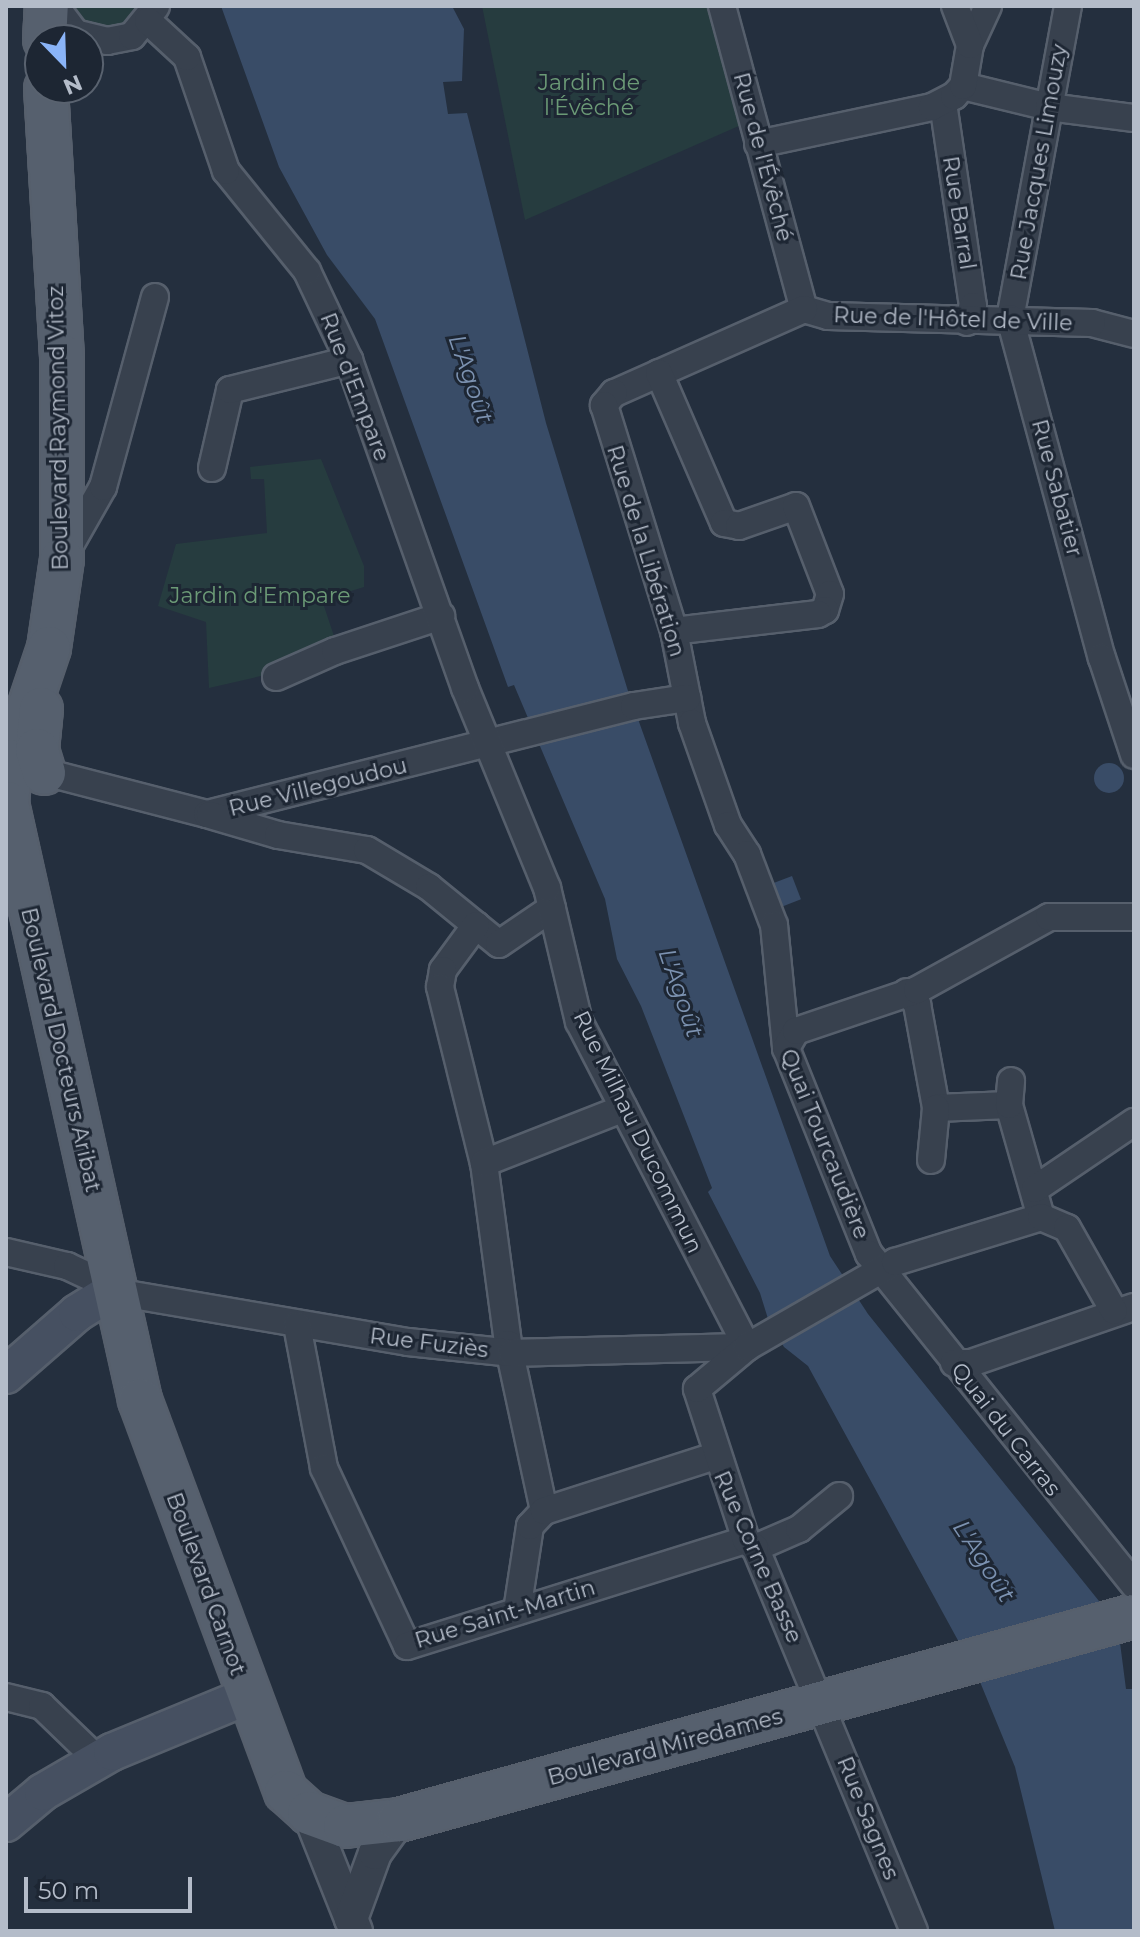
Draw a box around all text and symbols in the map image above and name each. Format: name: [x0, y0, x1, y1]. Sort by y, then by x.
north arrow: [24, 24, 104, 104]
street label: Rue Jacques Limouzy: [1005, 42, 1073, 282]
text: N: [59, 69, 86, 101]
park label: Jardin de l'Évêché: [538, 69, 640, 120]
street label: Rue de l'Évêché: [728, 70, 798, 244]
street label: Rue Barral: [937, 154, 981, 272]
street label: Boulevard Raymond Vitoz: [42, 285, 74, 571]
street label: Rue de l'Hôtel de Ville: [833, 302, 1073, 336]
street label: Rue d'Empare: [315, 309, 395, 465]
water label: L'Agoût: [442, 331, 500, 427]
street label: Rue Sabatier: [1026, 416, 1088, 560]
street label: Rue de la Libération: [601, 442, 691, 660]
park label: Jardin d'Empare: [169, 583, 351, 609]
street label: Rue Villegoudou: [226, 752, 410, 822]
street label: Boulevard Docteurs Aribat: [15, 905, 107, 1195]
water label: L'Agoût: [652, 945, 710, 1041]
street label: Rue Milhau Ducommun: [568, 1007, 708, 1257]
street label: Quai Tourcaudière: [775, 1045, 875, 1243]
street label: Rue Fuziès: [368, 1323, 490, 1363]
street label: Quai du Carras: [946, 1357, 1066, 1501]
street label: Rue Corne Basse: [708, 1467, 808, 1647]
street label: Boulevard Carnot: [161, 1489, 251, 1679]
water label: L'Agoût: [947, 1514, 1021, 1608]
street label: Rue Saint-Martin: [412, 1574, 598, 1654]
street label: Boulevard Miredames: [545, 1703, 785, 1791]
street label: Rue Sagnes: [831, 1753, 905, 1883]
scale bar: [28, 1861, 196, 1911]
text: 50 m: [38, 1876, 99, 1905]

